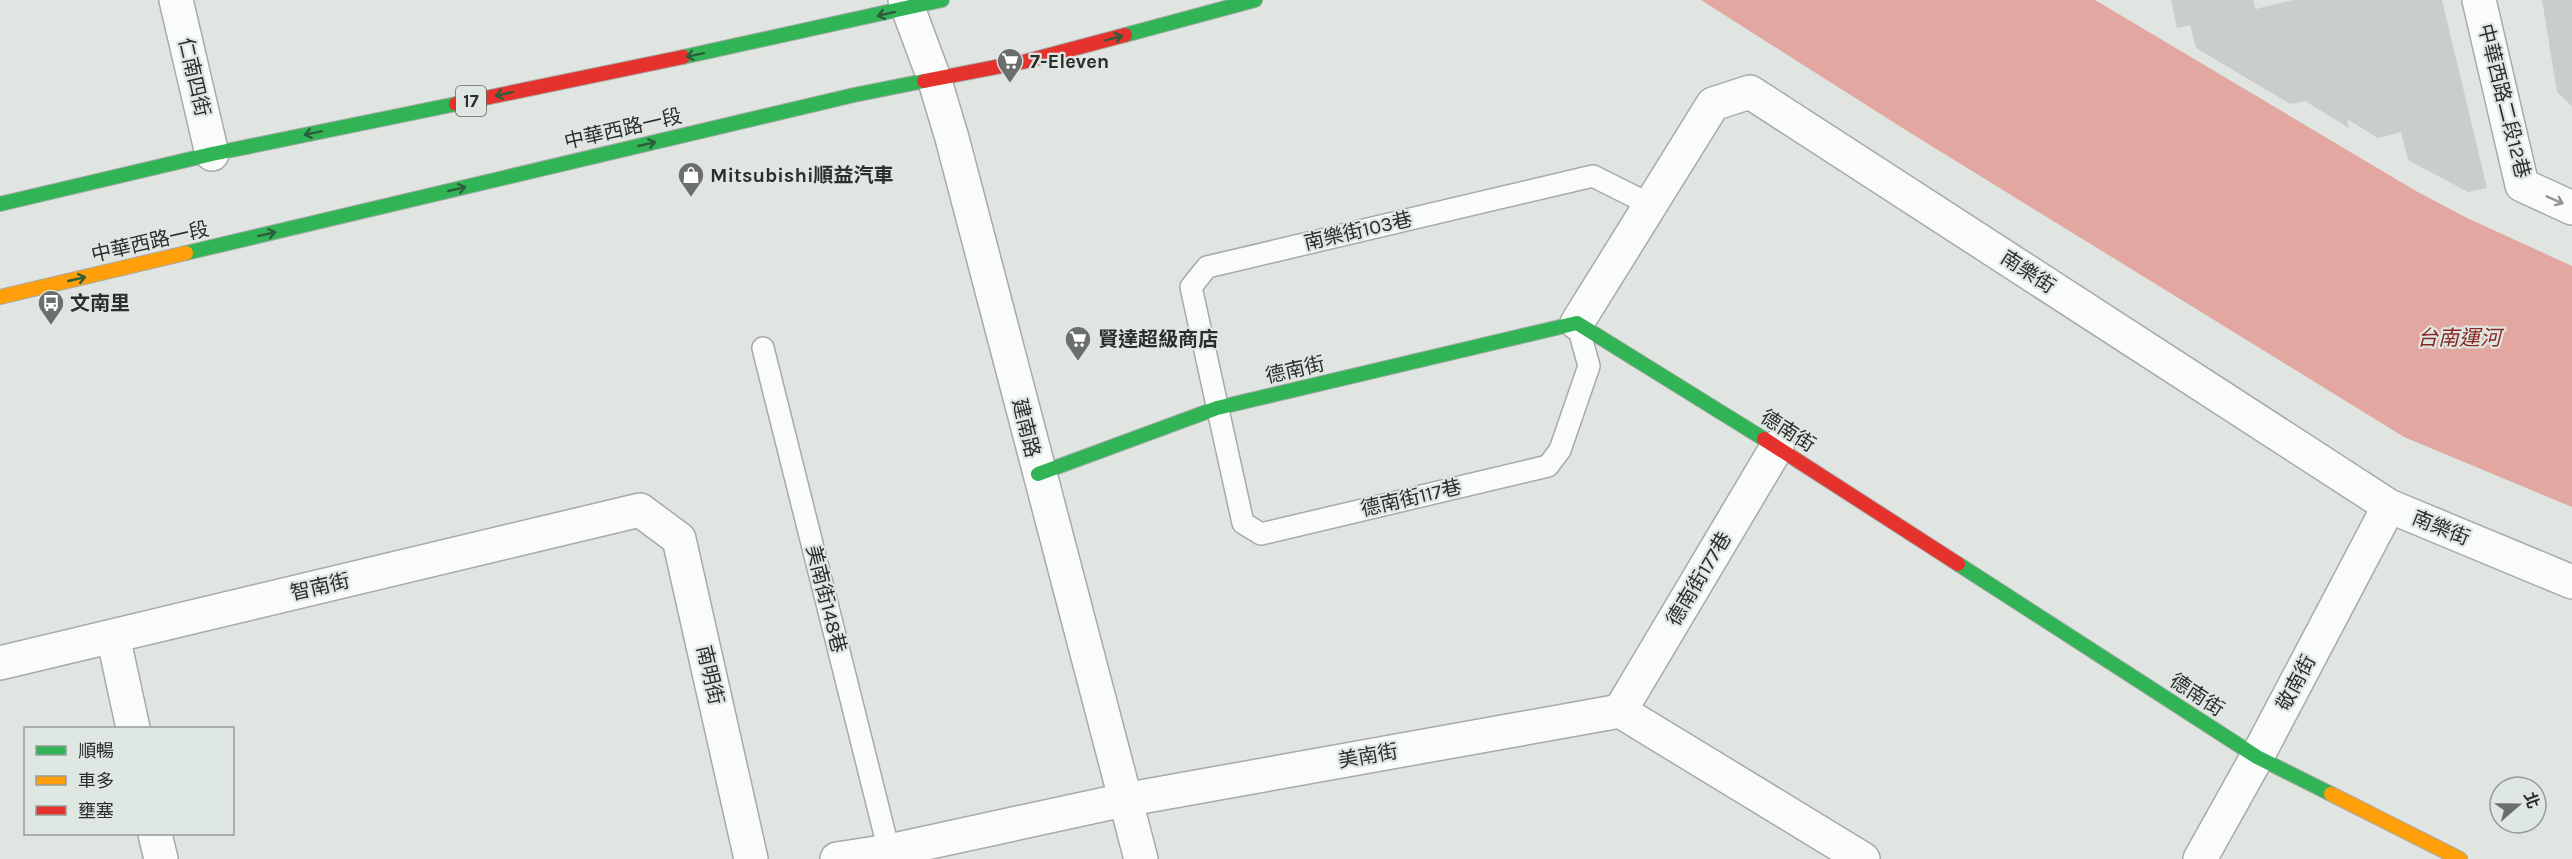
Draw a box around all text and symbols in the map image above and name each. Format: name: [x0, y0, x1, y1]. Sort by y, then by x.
one-way arrow: [876, 8, 895, 20]
street label: 中華西路二段12巷: [2474, 21, 2534, 181]
one-way arrow: [1104, 32, 1123, 43]
street label: 仁南四街: [174, 35, 214, 119]
supermarket icon: 7-Eleven: [995, 46, 1025, 84]
one-way arrow: [686, 49, 705, 61]
place label: 7-Eleven: [1030, 50, 1109, 73]
road number: 17: [456, 86, 486, 116]
one-way arrow: [495, 89, 514, 100]
street label: 中華西路一段: [562, 104, 684, 154]
one-way arrow: [304, 128, 323, 140]
one-way arrow: [636, 138, 656, 149]
shop icon: Mitsubishi順益汽車: [676, 160, 706, 198]
place label: Mitsubishi順益汽車: [710, 164, 893, 187]
one-way arrow: [447, 183, 466, 194]
one-way arrow: [2545, 195, 2564, 206]
street label: 南樂街103巷: [1302, 207, 1414, 255]
street label: 中華西路一段: [89, 217, 211, 267]
one-way arrow: [257, 228, 276, 239]
street label: 南樂街: [1997, 246, 2059, 298]
one-way arrow: [67, 273, 87, 284]
bus stop icon: 文南里: [36, 288, 66, 326]
place label: 文南里: [70, 292, 130, 315]
supermarket icon: 賢達超級商店: [1063, 324, 1093, 362]
water label: 台南運河: [2417, 326, 2505, 350]
place label: 賢達超級商店: [1098, 328, 1218, 351]
street label: 德南街: [1263, 352, 1327, 388]
street label: 建南路: [1008, 396, 1044, 460]
street label: 德南街: [1756, 405, 1820, 457]
street label: 德南街117巷: [1358, 475, 1464, 521]
street label: 南樂街: [2409, 506, 2473, 550]
street label: 德南街177巷: [1662, 528, 1736, 630]
street label: 美南街148巷: [802, 543, 850, 655]
street label: 智南街: [288, 569, 352, 605]
street label: 南明街: [692, 643, 728, 707]
street label: 敬南街: [2272, 651, 2320, 715]
street label: 德南街: [2166, 669, 2228, 721]
legend: [24, 727, 234, 835]
street label: 美南街: [1336, 739, 1400, 773]
text: 順暢: [78, 740, 114, 762]
text: 車多: [78, 770, 114, 792]
north arrow: [2488, 775, 2548, 835]
text: 北: [2520, 789, 2543, 811]
text: 壅塞: [78, 800, 114, 822]

